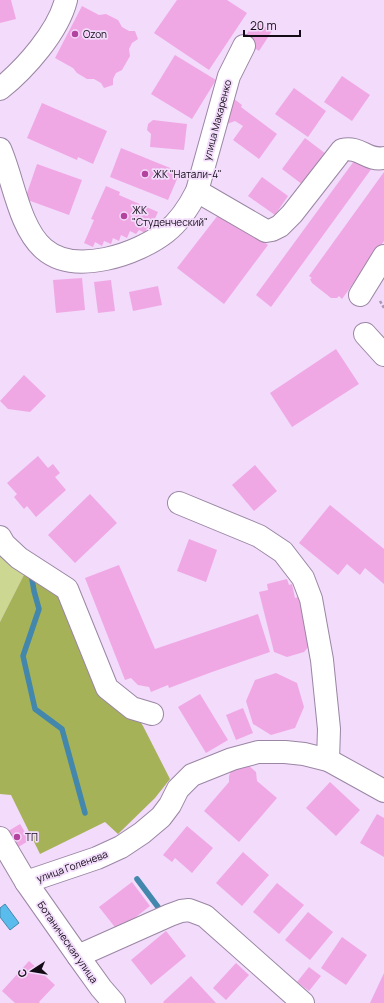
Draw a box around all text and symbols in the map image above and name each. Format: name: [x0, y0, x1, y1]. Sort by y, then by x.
scale bar: [244, 12, 300, 38]
text: 20 m: [250, 17, 277, 34]
place label: Ozon: [83, 27, 107, 41]
marker: Ozon: [70, 29, 80, 39]
street label: улица Макаренко: [199, 78, 235, 162]
place label: ЖК "Натали-4": [153, 167, 222, 181]
marker: ЖК "Натали-4": [140, 169, 150, 179]
place label: ЖК "Студенческий": [132, 203, 208, 229]
marker: ЖК "Студенческий": [119, 211, 129, 221]
place label: ТП: [25, 830, 38, 844]
marker: ТП: [12, 832, 22, 842]
street label: улица Голенева: [34, 847, 110, 885]
street label: Ботаническая улица: [34, 898, 102, 986]
north arrow: [12, 951, 52, 991]
text: С: [14, 968, 30, 979]

